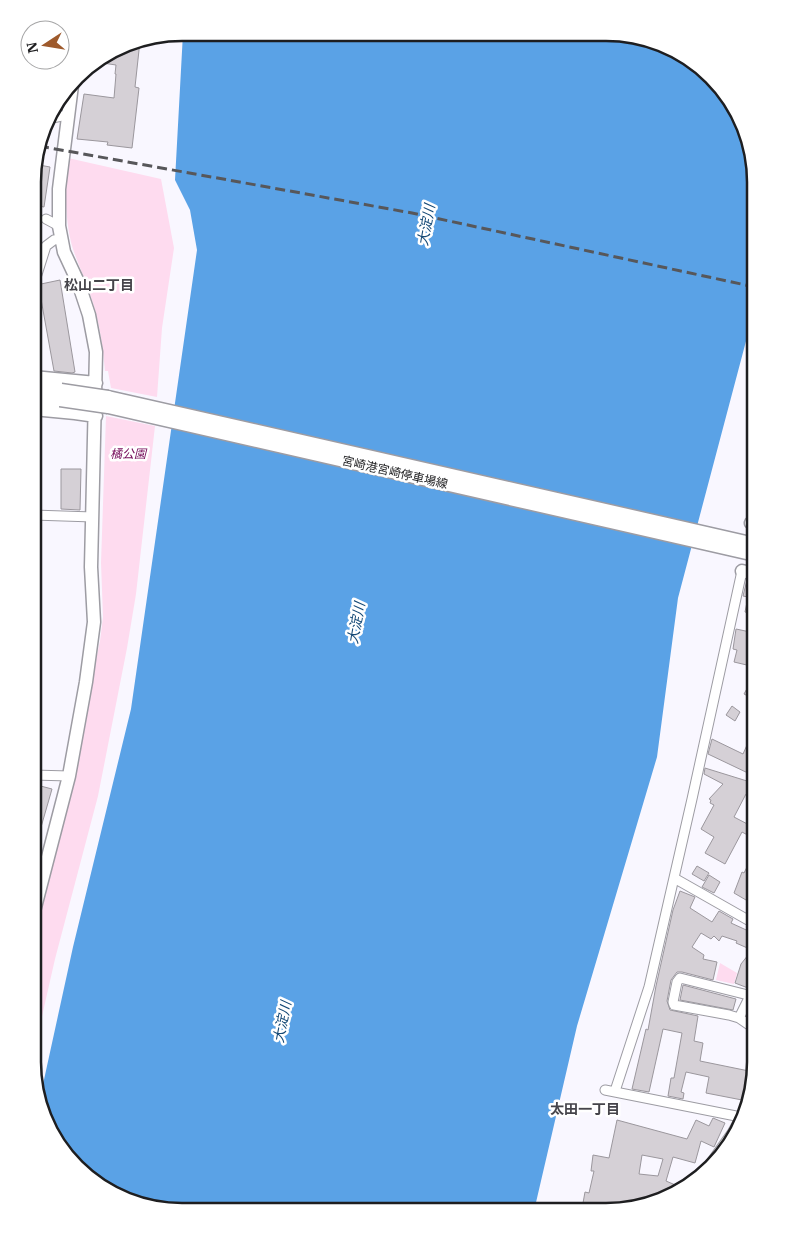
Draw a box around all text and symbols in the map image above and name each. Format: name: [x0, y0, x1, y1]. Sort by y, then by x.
north arrow: [20, 20, 70, 70]
text: N: [22, 40, 42, 55]
water label: 大淀川: [413, 201, 439, 247]
district label: 松山二丁目: [64, 276, 134, 294]
park label: 橘公園: [110, 446, 148, 461]
street label: 宮崎港宮崎停車場線: [341, 453, 449, 491]
water label: 大淀川: [343, 599, 369, 645]
water label: 大淀川: [269, 998, 295, 1044]
district label: 太田一丁目: [550, 1100, 620, 1118]

